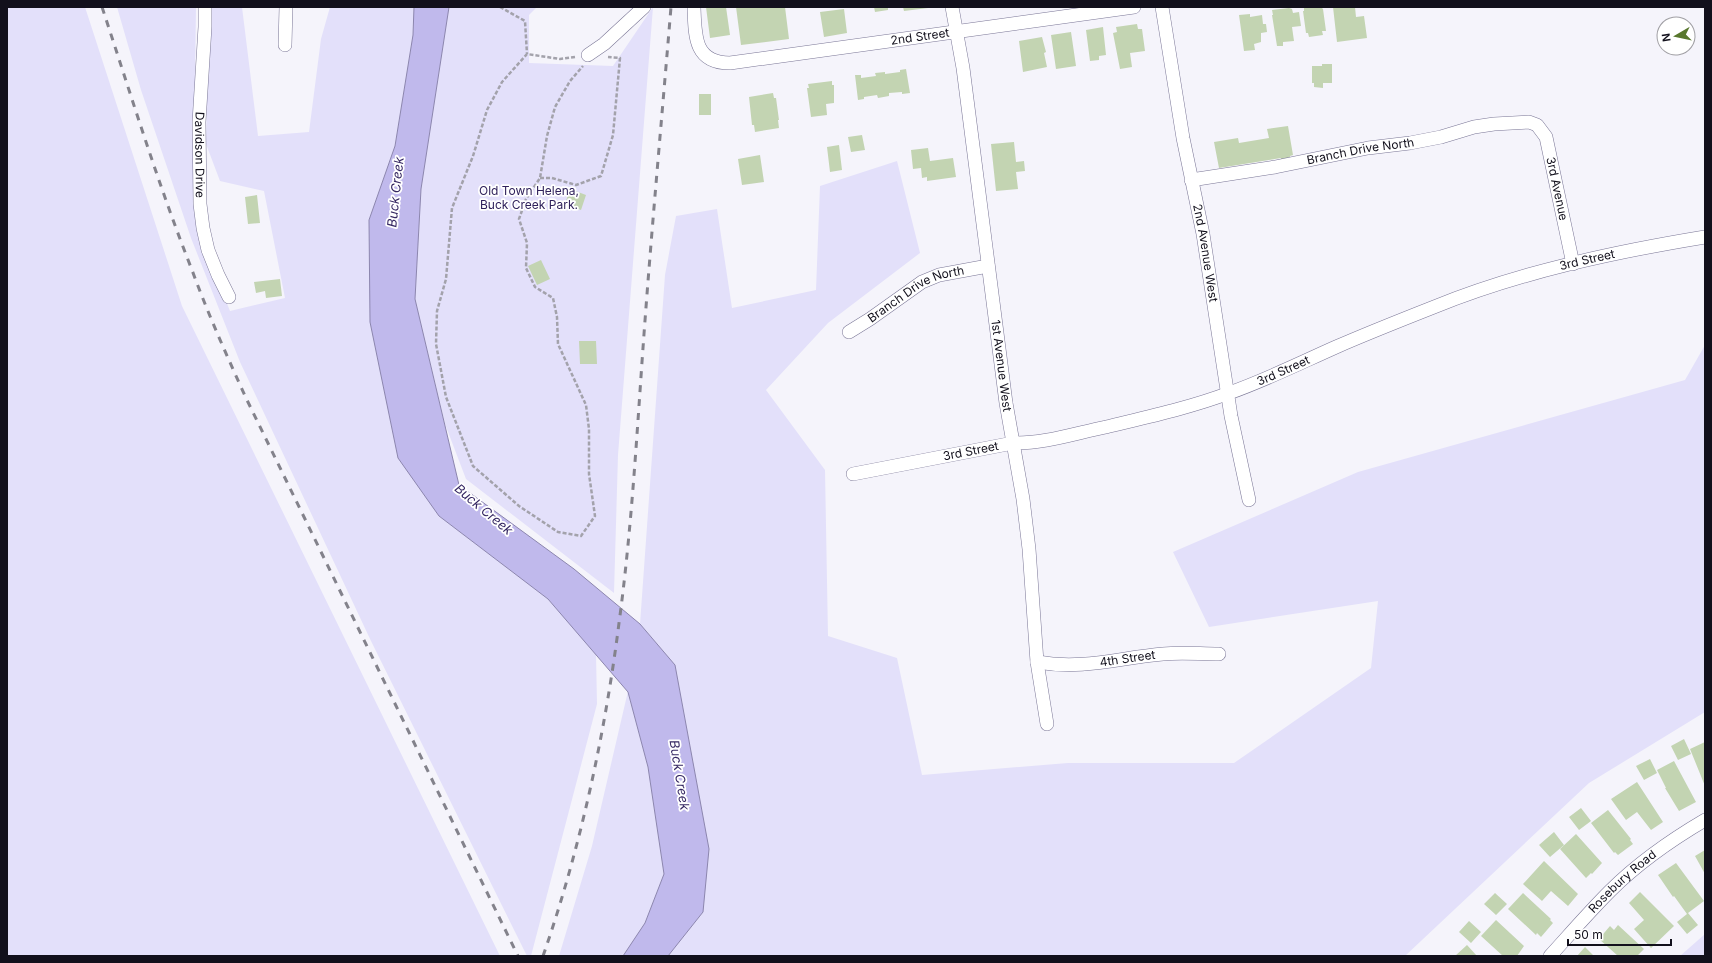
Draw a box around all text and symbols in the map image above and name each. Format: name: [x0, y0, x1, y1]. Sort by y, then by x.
north arrow: [1656, 16, 1696, 56]
street label: 2nd Street: [890, 25, 950, 48]
text: N: [1659, 32, 1674, 43]
street label: Davidson Drive: [192, 111, 208, 198]
street label: Branch Drive North: [1305, 134, 1415, 167]
water label: Buck Creek: [383, 155, 407, 228]
street label: 3rd Avenue: [1543, 155, 1572, 222]
park label: Old Town Helena, Buck Creek Park.: [479, 183, 579, 212]
street label: 2nd Avenue West: [1190, 203, 1221, 303]
street label: 3rd Street: [1558, 246, 1616, 273]
street label: Branch Drive North: [864, 263, 965, 325]
street label: 1st Avenue West: [988, 319, 1015, 413]
street label: 3rd Street: [1254, 352, 1312, 389]
street label: 3rd Street: [942, 438, 1000, 463]
water label: Buck Creek: [452, 480, 517, 538]
street label: 4th Street: [1099, 647, 1156, 670]
water label: Buck Creek: [667, 739, 694, 812]
street label: Rosebury Road: [1585, 847, 1659, 916]
scale bar: [1568, 921, 1671, 947]
text: 50 m: [1574, 927, 1603, 942]

